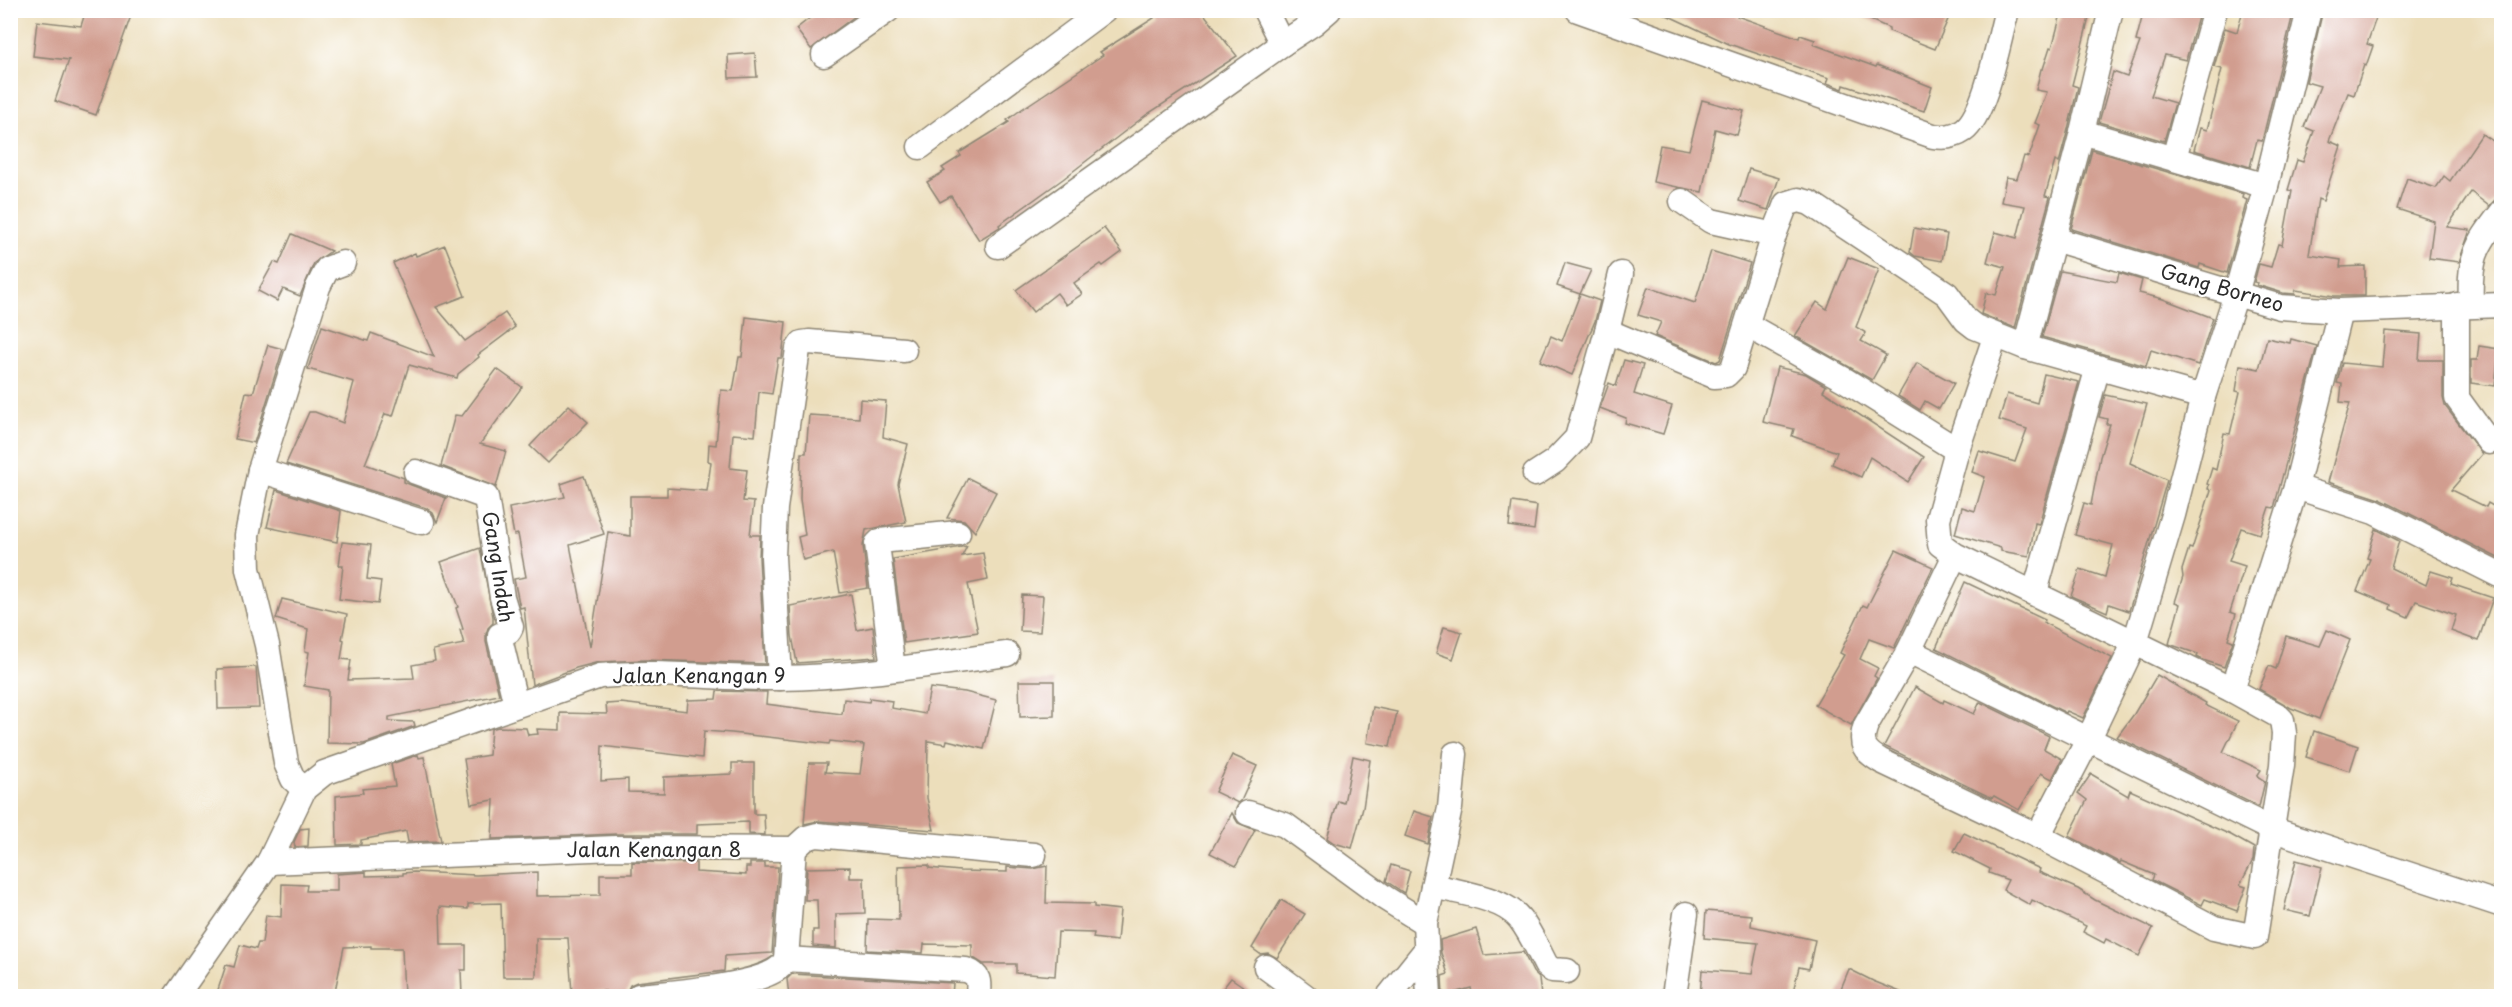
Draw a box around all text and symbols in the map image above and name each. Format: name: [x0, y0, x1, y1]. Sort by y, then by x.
street label: Gang Borneo: [2157, 255, 2288, 319]
street label: Gang Indah: [475, 509, 523, 625]
street label: Jalan Kenangan 9: [612, 660, 786, 690]
street label: Jalan Kenangan 8: [567, 834, 741, 864]

